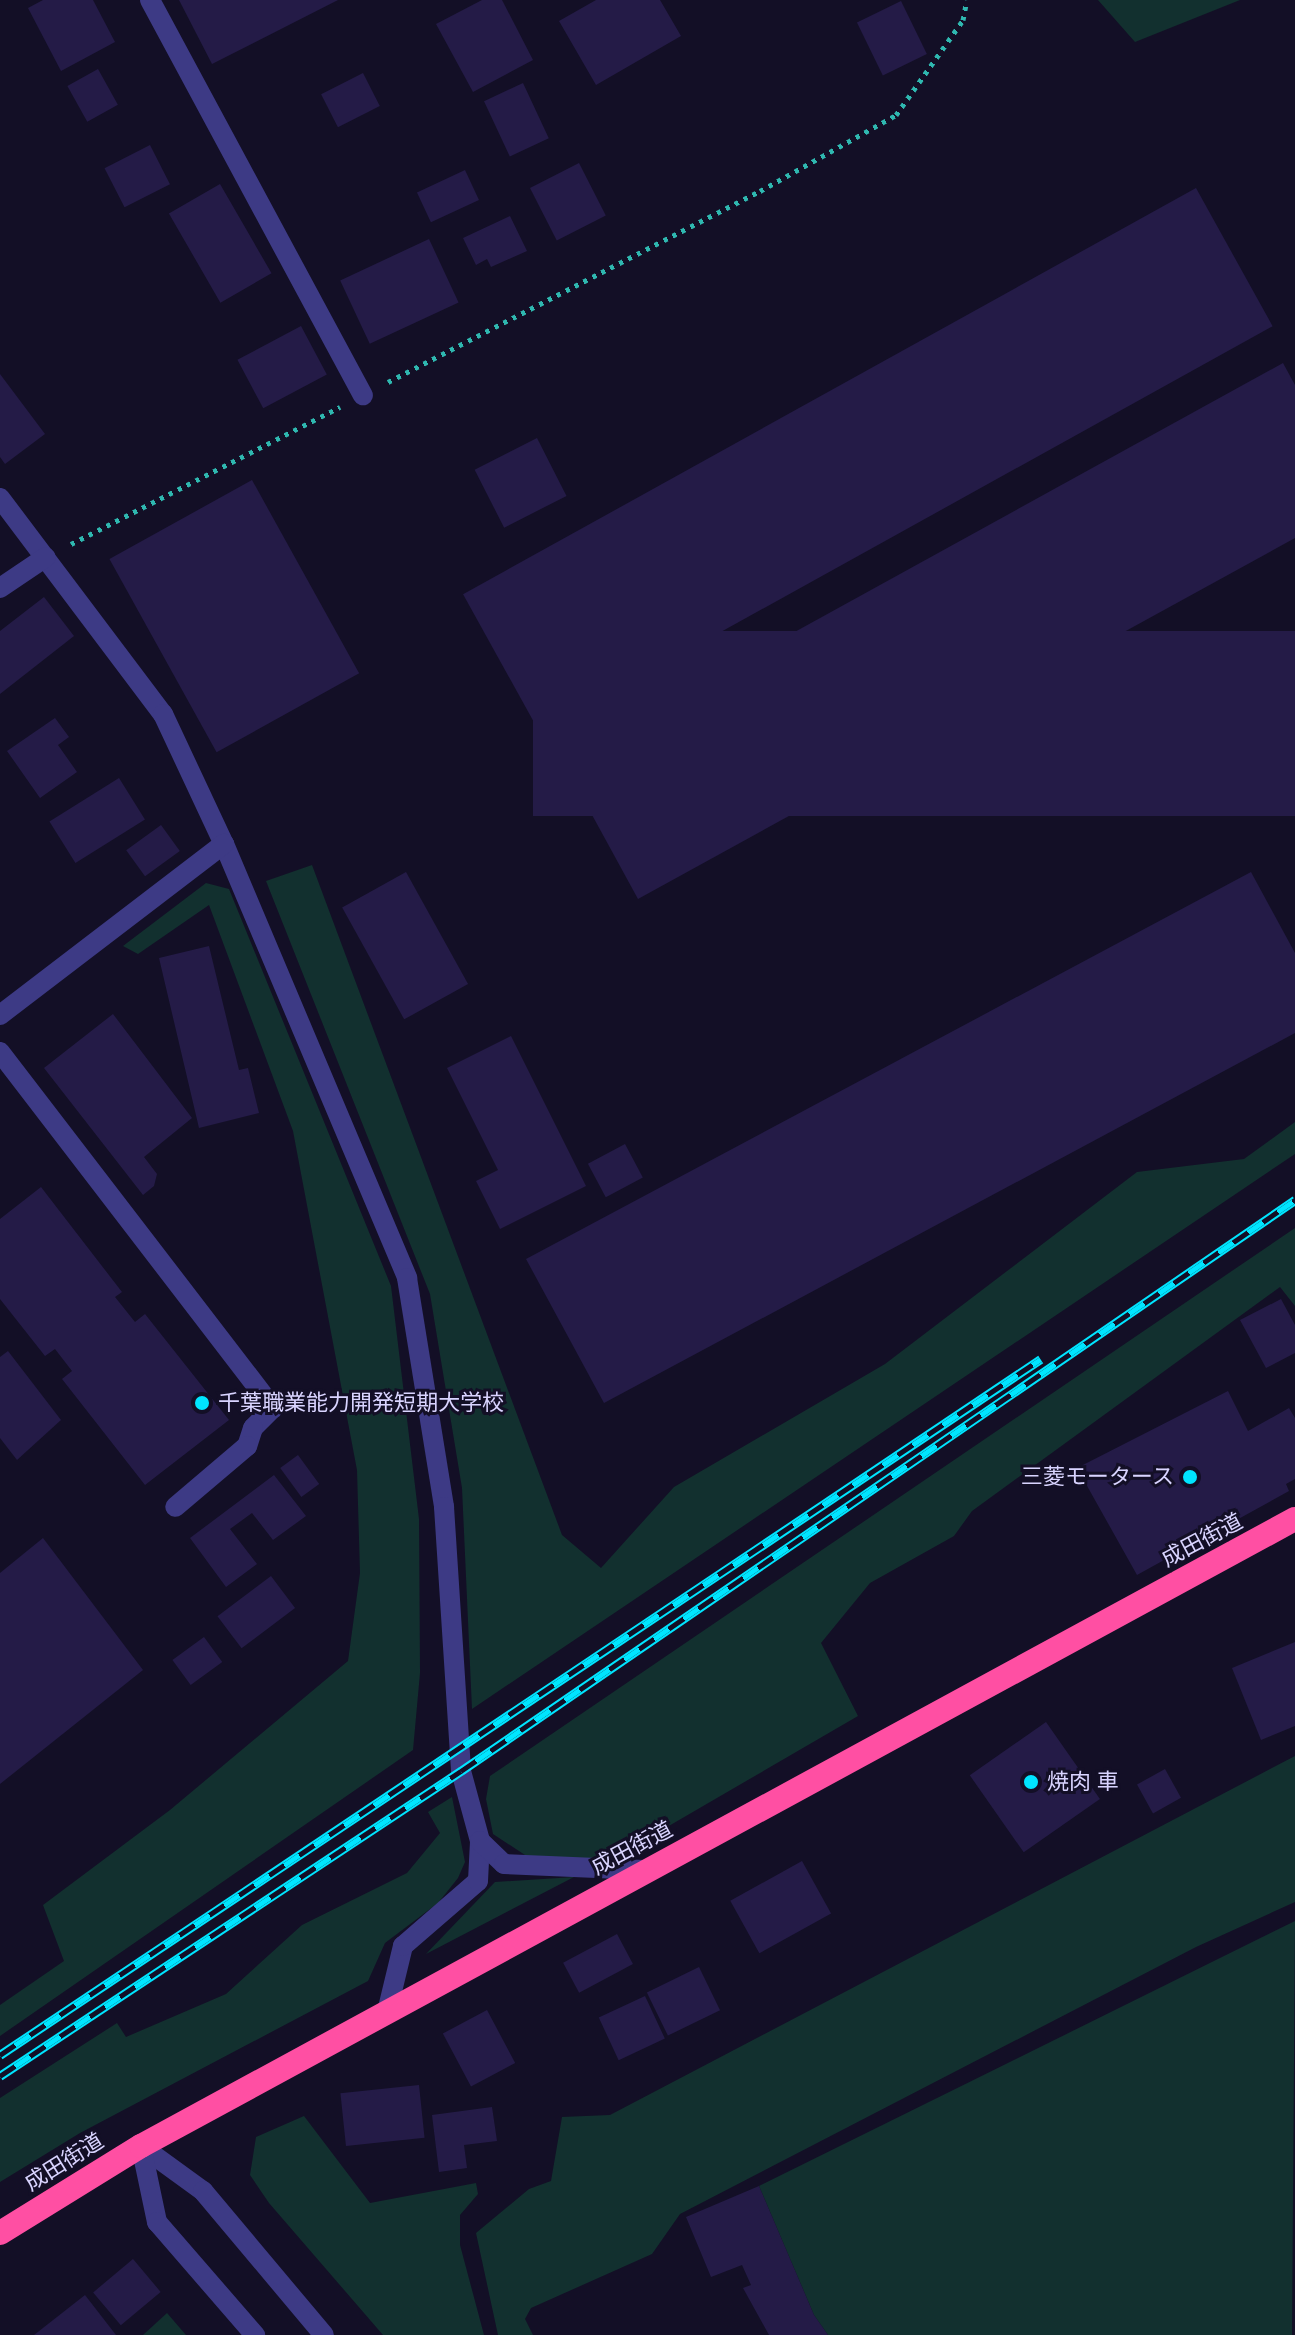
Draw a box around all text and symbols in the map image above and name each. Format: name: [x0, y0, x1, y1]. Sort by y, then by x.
place label: 千葉職業能力開発短期大学校: [218, 1390, 504, 1416]
marker: 千葉職業能力開発短期大学校: [193, 1394, 211, 1412]
place label: 三菱モータース: [1020, 1464, 1174, 1490]
marker: 三菱モータース: [1181, 1468, 1199, 1486]
street label: 成田街道: [1157, 1508, 1247, 1572]
place label: 焼肉 車: [1047, 1769, 1119, 1795]
marker: 焼肉 車: [1022, 1773, 1040, 1791]
street label: 成田街道: [587, 1816, 677, 1880]
street label: 成田街道: [20, 2127, 108, 2197]

